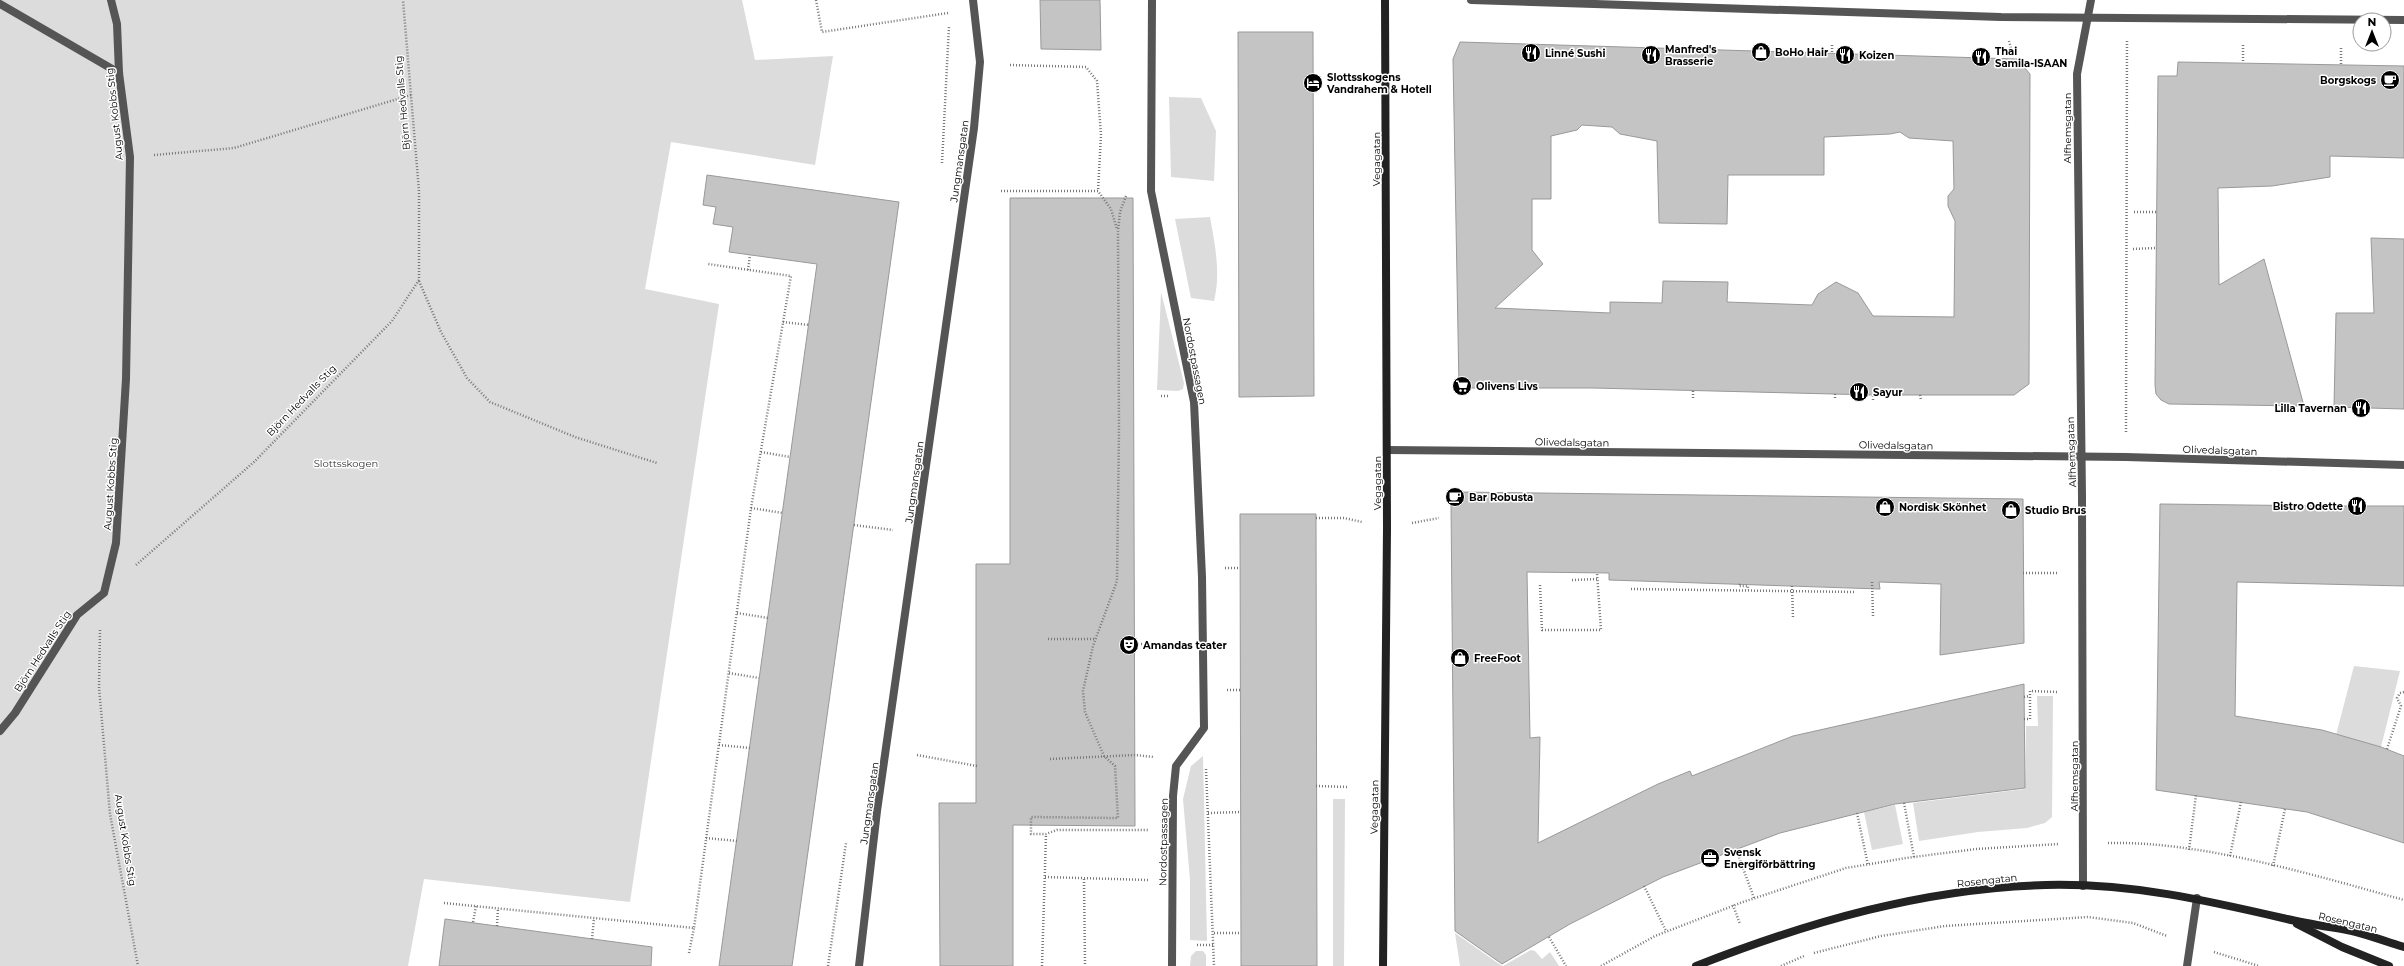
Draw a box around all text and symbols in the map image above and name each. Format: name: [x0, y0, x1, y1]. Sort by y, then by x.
north arrow: [2352, 12, 2392, 52]
text: N: [2368, 15, 2376, 29]
shop icon: BoHo Hair: [1750, 41, 1772, 63]
restaurant icon: Linné Sushi: [1520, 42, 1542, 64]
place label: Manfred's Brasserie: [1665, 43, 1717, 68]
restaurant icon: Manfred's Brasserie: [1640, 44, 1662, 66]
restaurant icon: Koizen: [1834, 44, 1856, 66]
place label: Thai Samila-ISAAN: [1995, 45, 2067, 70]
place label: BoHo Hair: [1775, 46, 1829, 59]
restaurant icon: Thai Samila-ISAAN: [1970, 46, 1992, 68]
place label: Linné Sushi: [1545, 47, 1606, 60]
place label: Koizen: [1859, 49, 1894, 62]
street label: Björn Hedvalls Stig: [392, 55, 413, 151]
street label: August Kobbs Stig: [103, 67, 126, 161]
cafe icon: Borgskogs: [2379, 69, 2401, 91]
place label: Slottsskogens Vandrahem & Hotell: [1326, 71, 1432, 96]
hotel icon: Slottsskogens Vandrahem & Hotell: [1302, 72, 1324, 94]
place label: Borgskogs: [2320, 74, 2377, 87]
street label: Alfhemsgatan: [2061, 93, 2074, 163]
street label: Jungmansgatan: [947, 119, 972, 204]
street label: Vegagatan: [1370, 132, 1383, 186]
street label: Nordostpassagen: [1180, 317, 1209, 406]
street label: Björn Hedvalls Stig: [264, 362, 339, 439]
supermarket icon: Olivens Livs: [1451, 375, 1473, 397]
place label: Olivens Livs: [1476, 380, 1539, 393]
restaurant icon: Sayur: [1848, 381, 1870, 403]
place label: Sayur: [1873, 386, 1903, 399]
restaurant icon: Lilla Tavernan: [2350, 397, 2372, 419]
place label: Lilla Tavernan: [2275, 402, 2347, 415]
street label: Alfhemsgatan: [2064, 416, 2079, 488]
street label: Olivedalsgatan: [1535, 435, 1609, 450]
street label: August Kobbs Stig: [101, 437, 120, 531]
street label: Olivedalsgatan: [1859, 438, 1933, 453]
street label: Jungmansgatan: [902, 440, 927, 525]
street label: Olivedalsgatan: [2182, 443, 2257, 458]
street label: Vegagatan: [1371, 456, 1384, 510]
park label: Slottsskogen: [314, 457, 378, 470]
cafe icon: Bar Robusta: [1444, 486, 1466, 508]
place label: Bar Robusta: [1469, 491, 1533, 504]
restaurant icon: Bistro Odette: [2346, 495, 2368, 517]
shop icon: Nordisk Skönhet: [1874, 496, 1896, 518]
shop icon: Studio Brus: [2000, 499, 2022, 521]
place label: Bistro Odette: [2273, 500, 2343, 513]
place label: Nordisk Skönhet: [1899, 501, 1987, 514]
place label: Studio Brus: [2025, 504, 2087, 517]
street label: Björn Hedvalls Stig: [11, 608, 74, 694]
theatre icon: Amandas teater: [1118, 634, 1140, 656]
place label: Amandas teater: [1142, 639, 1228, 652]
shop icon: FreeFoot: [1449, 647, 1471, 669]
place label: FreeFoot: [1474, 652, 1521, 665]
street label: Alfhemsgatan: [2068, 741, 2081, 811]
street label: Jungmansgatan: [857, 761, 882, 846]
street label: Vegagatan: [1368, 780, 1381, 834]
street label: August Kobbs Stig: [112, 793, 139, 887]
street label: Nordostpassagen: [1156, 798, 1171, 886]
place label: Svensk Energiförbättring: [1724, 846, 1816, 871]
office icon: Svensk Energiförbättring: [1699, 847, 1721, 869]
street label: Rosengatan: [1956, 871, 2018, 890]
street label: Rosengatan: [2317, 909, 2379, 936]

